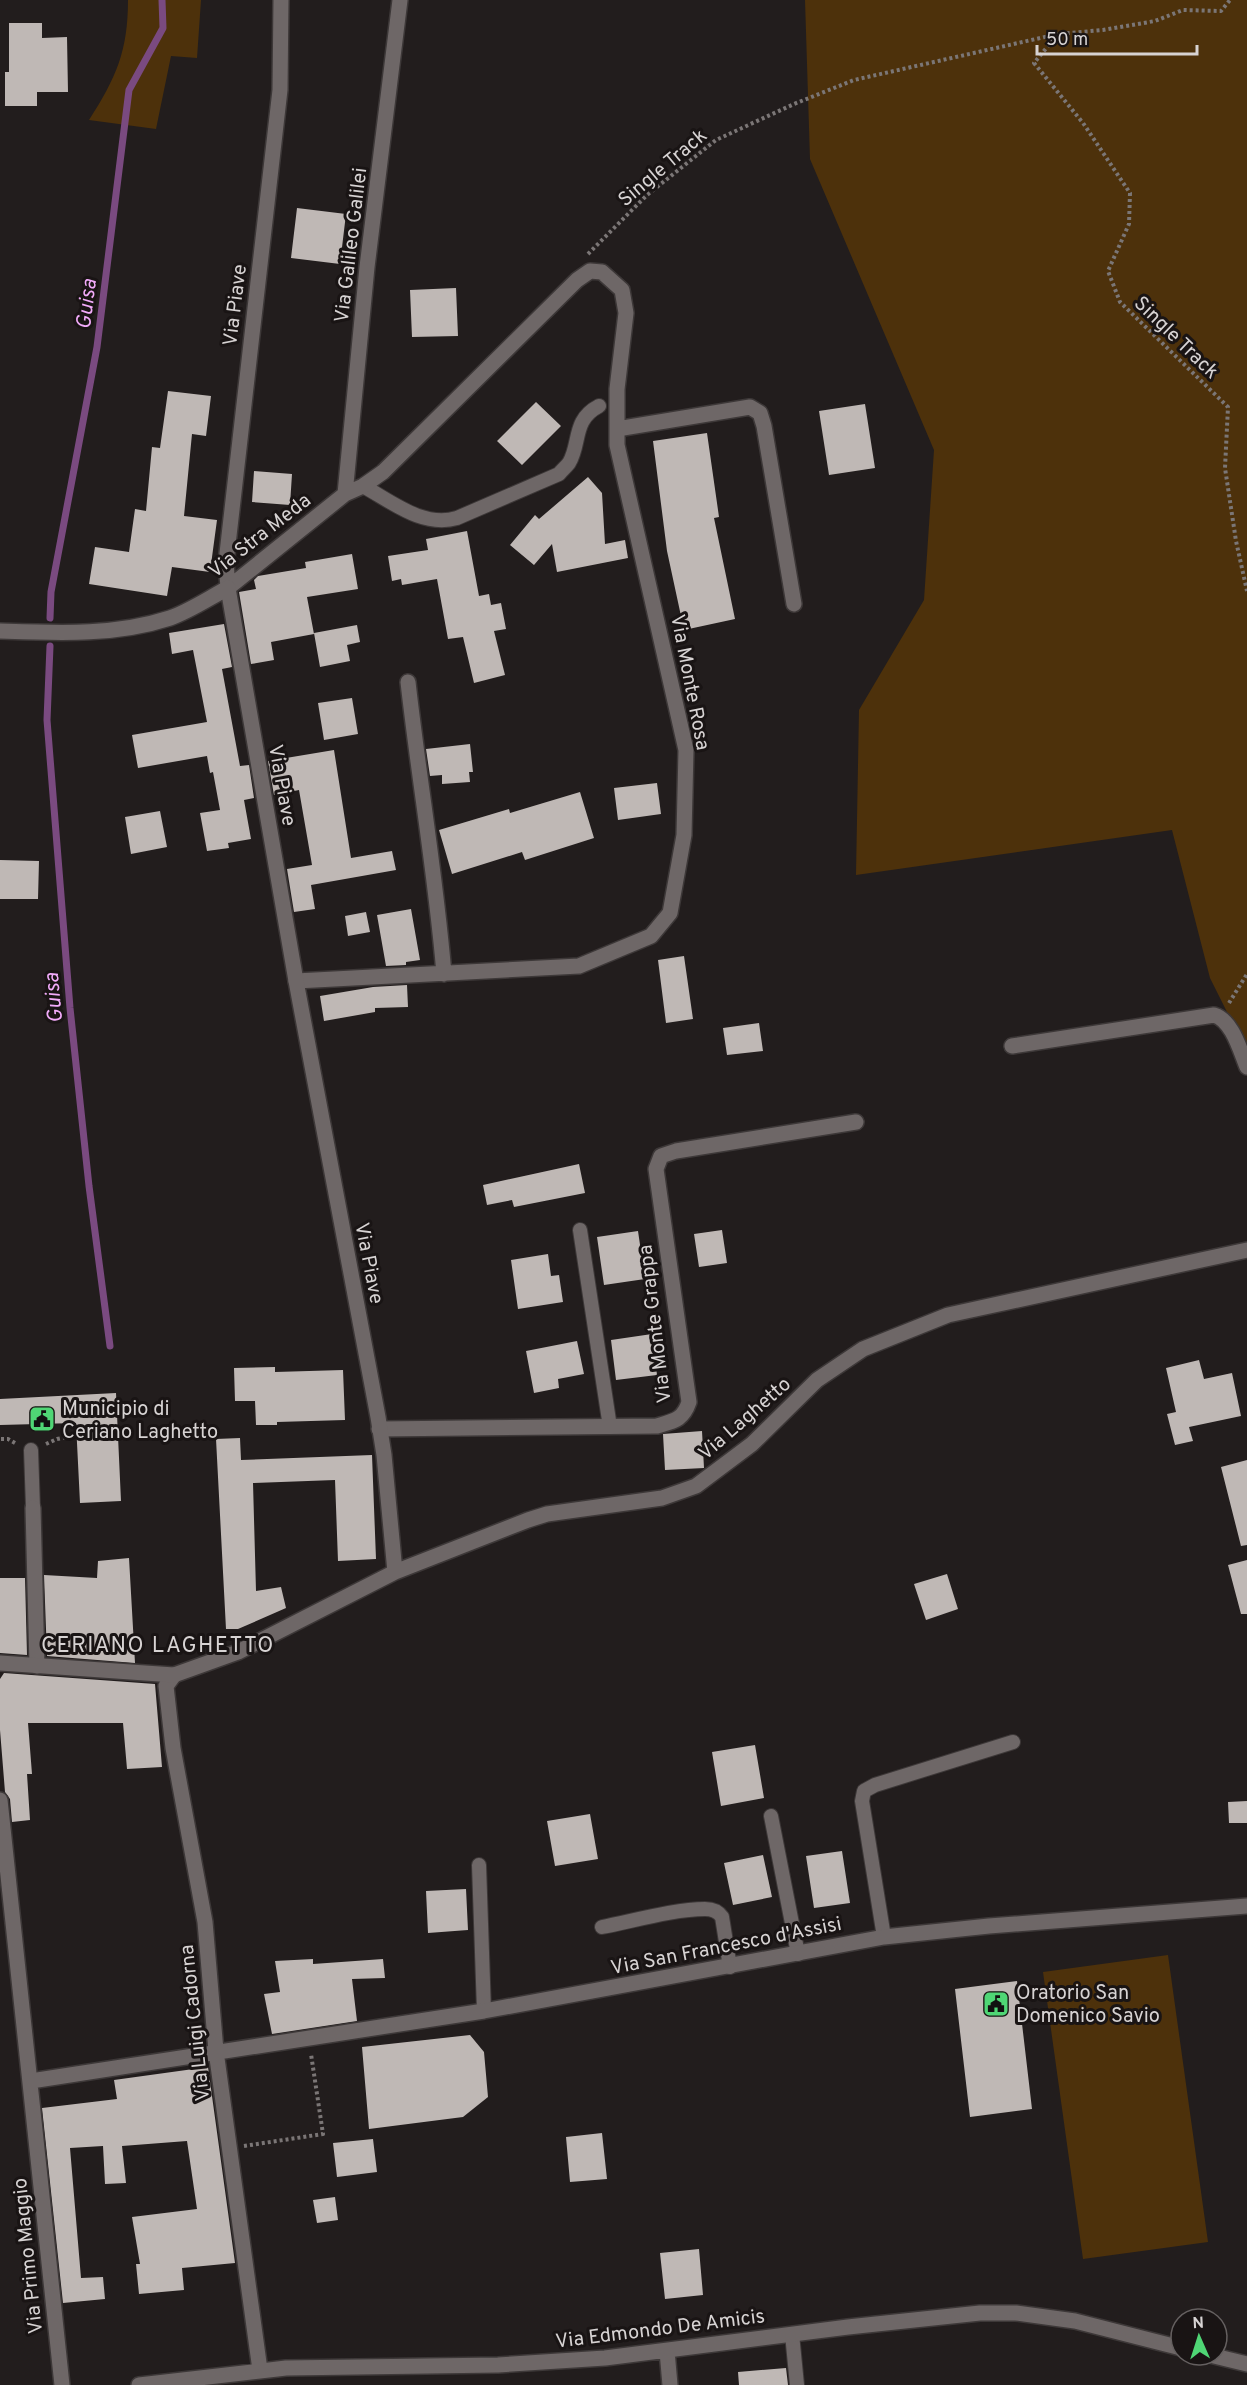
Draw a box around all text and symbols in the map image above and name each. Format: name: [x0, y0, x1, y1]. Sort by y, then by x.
scale bar: [1037, 18, 1198, 56]
text: 50 m: [1046, 29, 1088, 52]
street label: Single Track: [613, 124, 713, 213]
street label: Via Galileo Galilei: [330, 166, 374, 324]
street label: Via Piave: [218, 263, 254, 348]
water label: Guisa: [71, 277, 104, 331]
street label: Single Track: [1128, 291, 1224, 385]
street label: Via Stra Meda: [204, 488, 317, 585]
street label: Via Monte Rosa: [663, 612, 715, 752]
street label: Via Piave: [261, 743, 301, 828]
water label: Guisa: [39, 971, 70, 1024]
street label: Via Piave: [347, 1220, 389, 1306]
street label: Via Monte Grappa: [633, 1243, 679, 1405]
street label: Via Laghetto: [694, 1372, 797, 1467]
place label: Municipio di Ceriano Laghetto: [62, 1397, 218, 1446]
public building icon: Municipio di Ceriano Laghetto: [27, 1404, 57, 1434]
district label: CERIANO LAGHETTO: [41, 1633, 275, 1660]
street label: Via San Francesco d'Assisi: [609, 1912, 844, 1982]
street label: Via Luigi Cadorna: [175, 1943, 217, 2102]
place label: Oratorio San Domenico Savio: [1016, 1981, 1160, 2030]
public building icon: Oratorio San Domenico Savio: [981, 1989, 1011, 2019]
street label: Via Primo Maggio: [8, 2176, 50, 2335]
street label: Via Edmondo De Amicis: [554, 2304, 767, 2356]
north arrow: [1169, 2307, 1229, 2367]
text: N: [1192, 2314, 1205, 2334]

